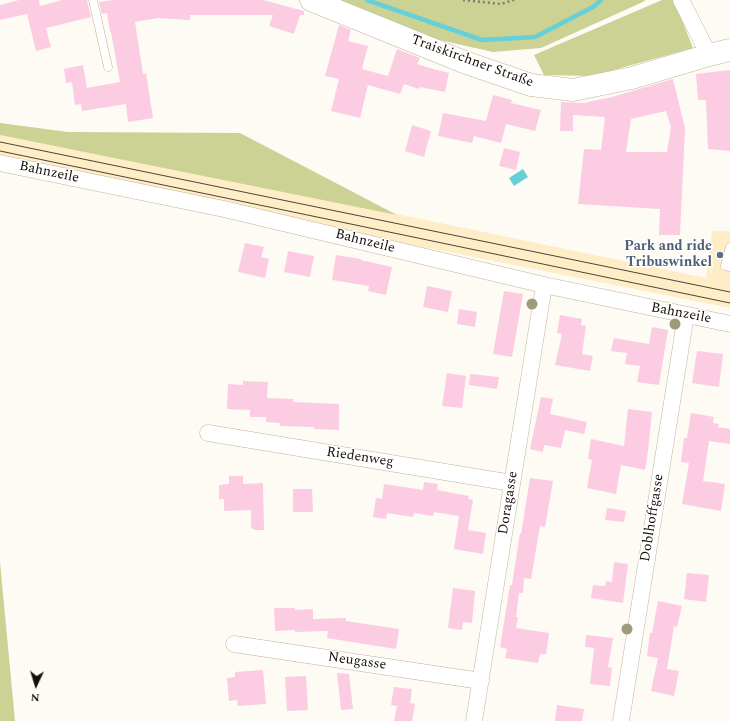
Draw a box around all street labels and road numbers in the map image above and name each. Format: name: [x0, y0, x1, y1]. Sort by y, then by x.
street label: Traiskirchner Straße: [409, 32, 535, 92]
street label: Bahnzeile: [17, 158, 81, 188]
street label: Bahnzeile: [333, 226, 397, 258]
street label: Bahnzeile: [650, 300, 712, 328]
street label: Riedenweg: [325, 444, 395, 472]
street label: Doragasse: [496, 470, 522, 536]
street label: Doblhoffgasse: [638, 473, 668, 563]
street label: Neugasse: [327, 650, 387, 674]

